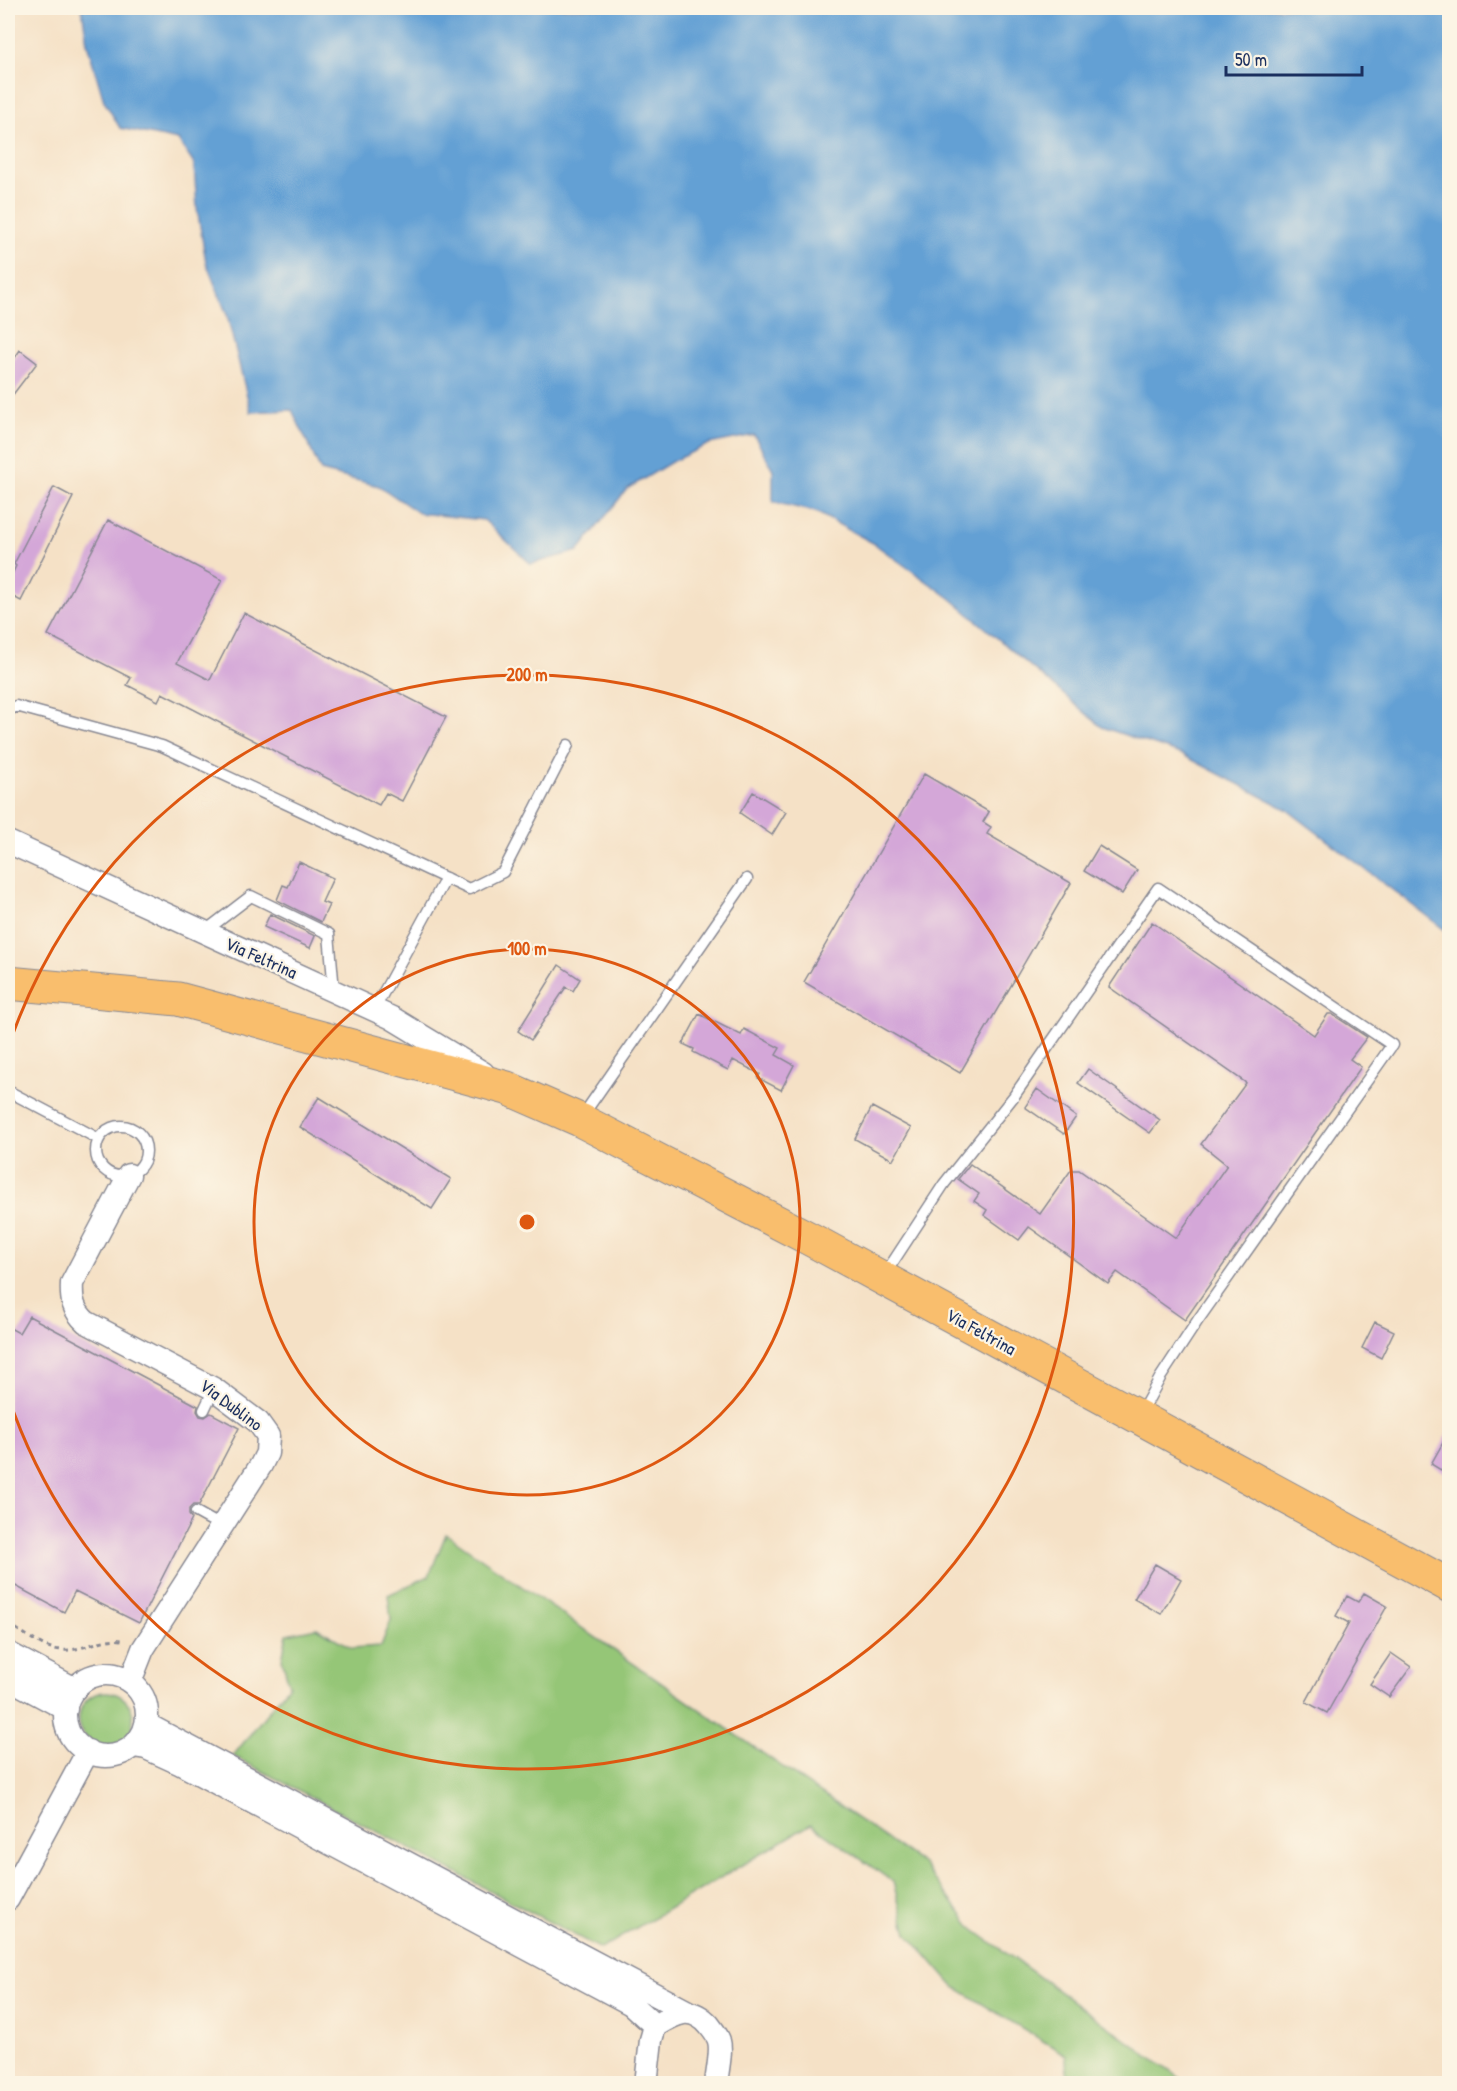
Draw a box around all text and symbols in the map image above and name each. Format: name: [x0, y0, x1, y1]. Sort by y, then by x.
scale bar: [1226, 39, 1362, 77]
text: 50 m: [1235, 47, 1267, 72]
text: 200 m: [507, 662, 547, 687]
street label: Via Feltrina: [221, 931, 301, 985]
text: 100 m: [507, 936, 547, 961]
centre of rings: [517, 1212, 537, 1232]
street label: Via Feltrina: [942, 1302, 1021, 1361]
street label: Via Dublino: [195, 1373, 268, 1436]

